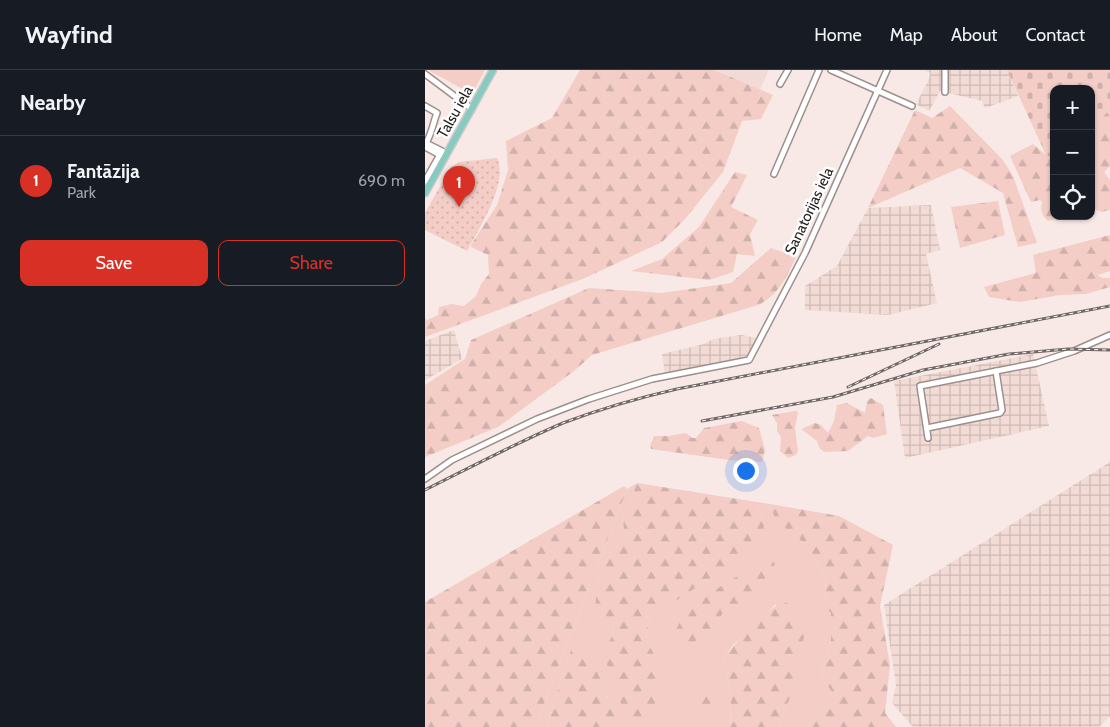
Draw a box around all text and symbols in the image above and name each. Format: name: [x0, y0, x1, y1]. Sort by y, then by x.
text: Wayfind: [25, 20, 113, 49]
text: Home: [814, 24, 862, 46]
text: Map: [890, 24, 923, 46]
text: About: [951, 24, 997, 46]
text: Contact: [1025, 24, 1085, 46]
street label: Talsu iela: [433, 82, 477, 141]
map controls: [1050, 85, 1095, 220]
button: +: [1050, 85, 1095, 130]
text: Nearby: [20, 90, 86, 115]
button: −: [1050, 130, 1095, 175]
text: Fantāzija: [67, 160, 140, 183]
street label: Sanatorijas iela: [781, 164, 837, 257]
pin: 1: [443, 166, 475, 207]
text: 1: [33, 171, 39, 190]
text: 690 m: [358, 171, 405, 190]
button: locate: [1050, 175, 1095, 220]
text: Park: [67, 183, 96, 202]
button: Save: [20, 240, 208, 286]
button: Share: [218, 240, 405, 286]
your location: [733, 458, 759, 484]

